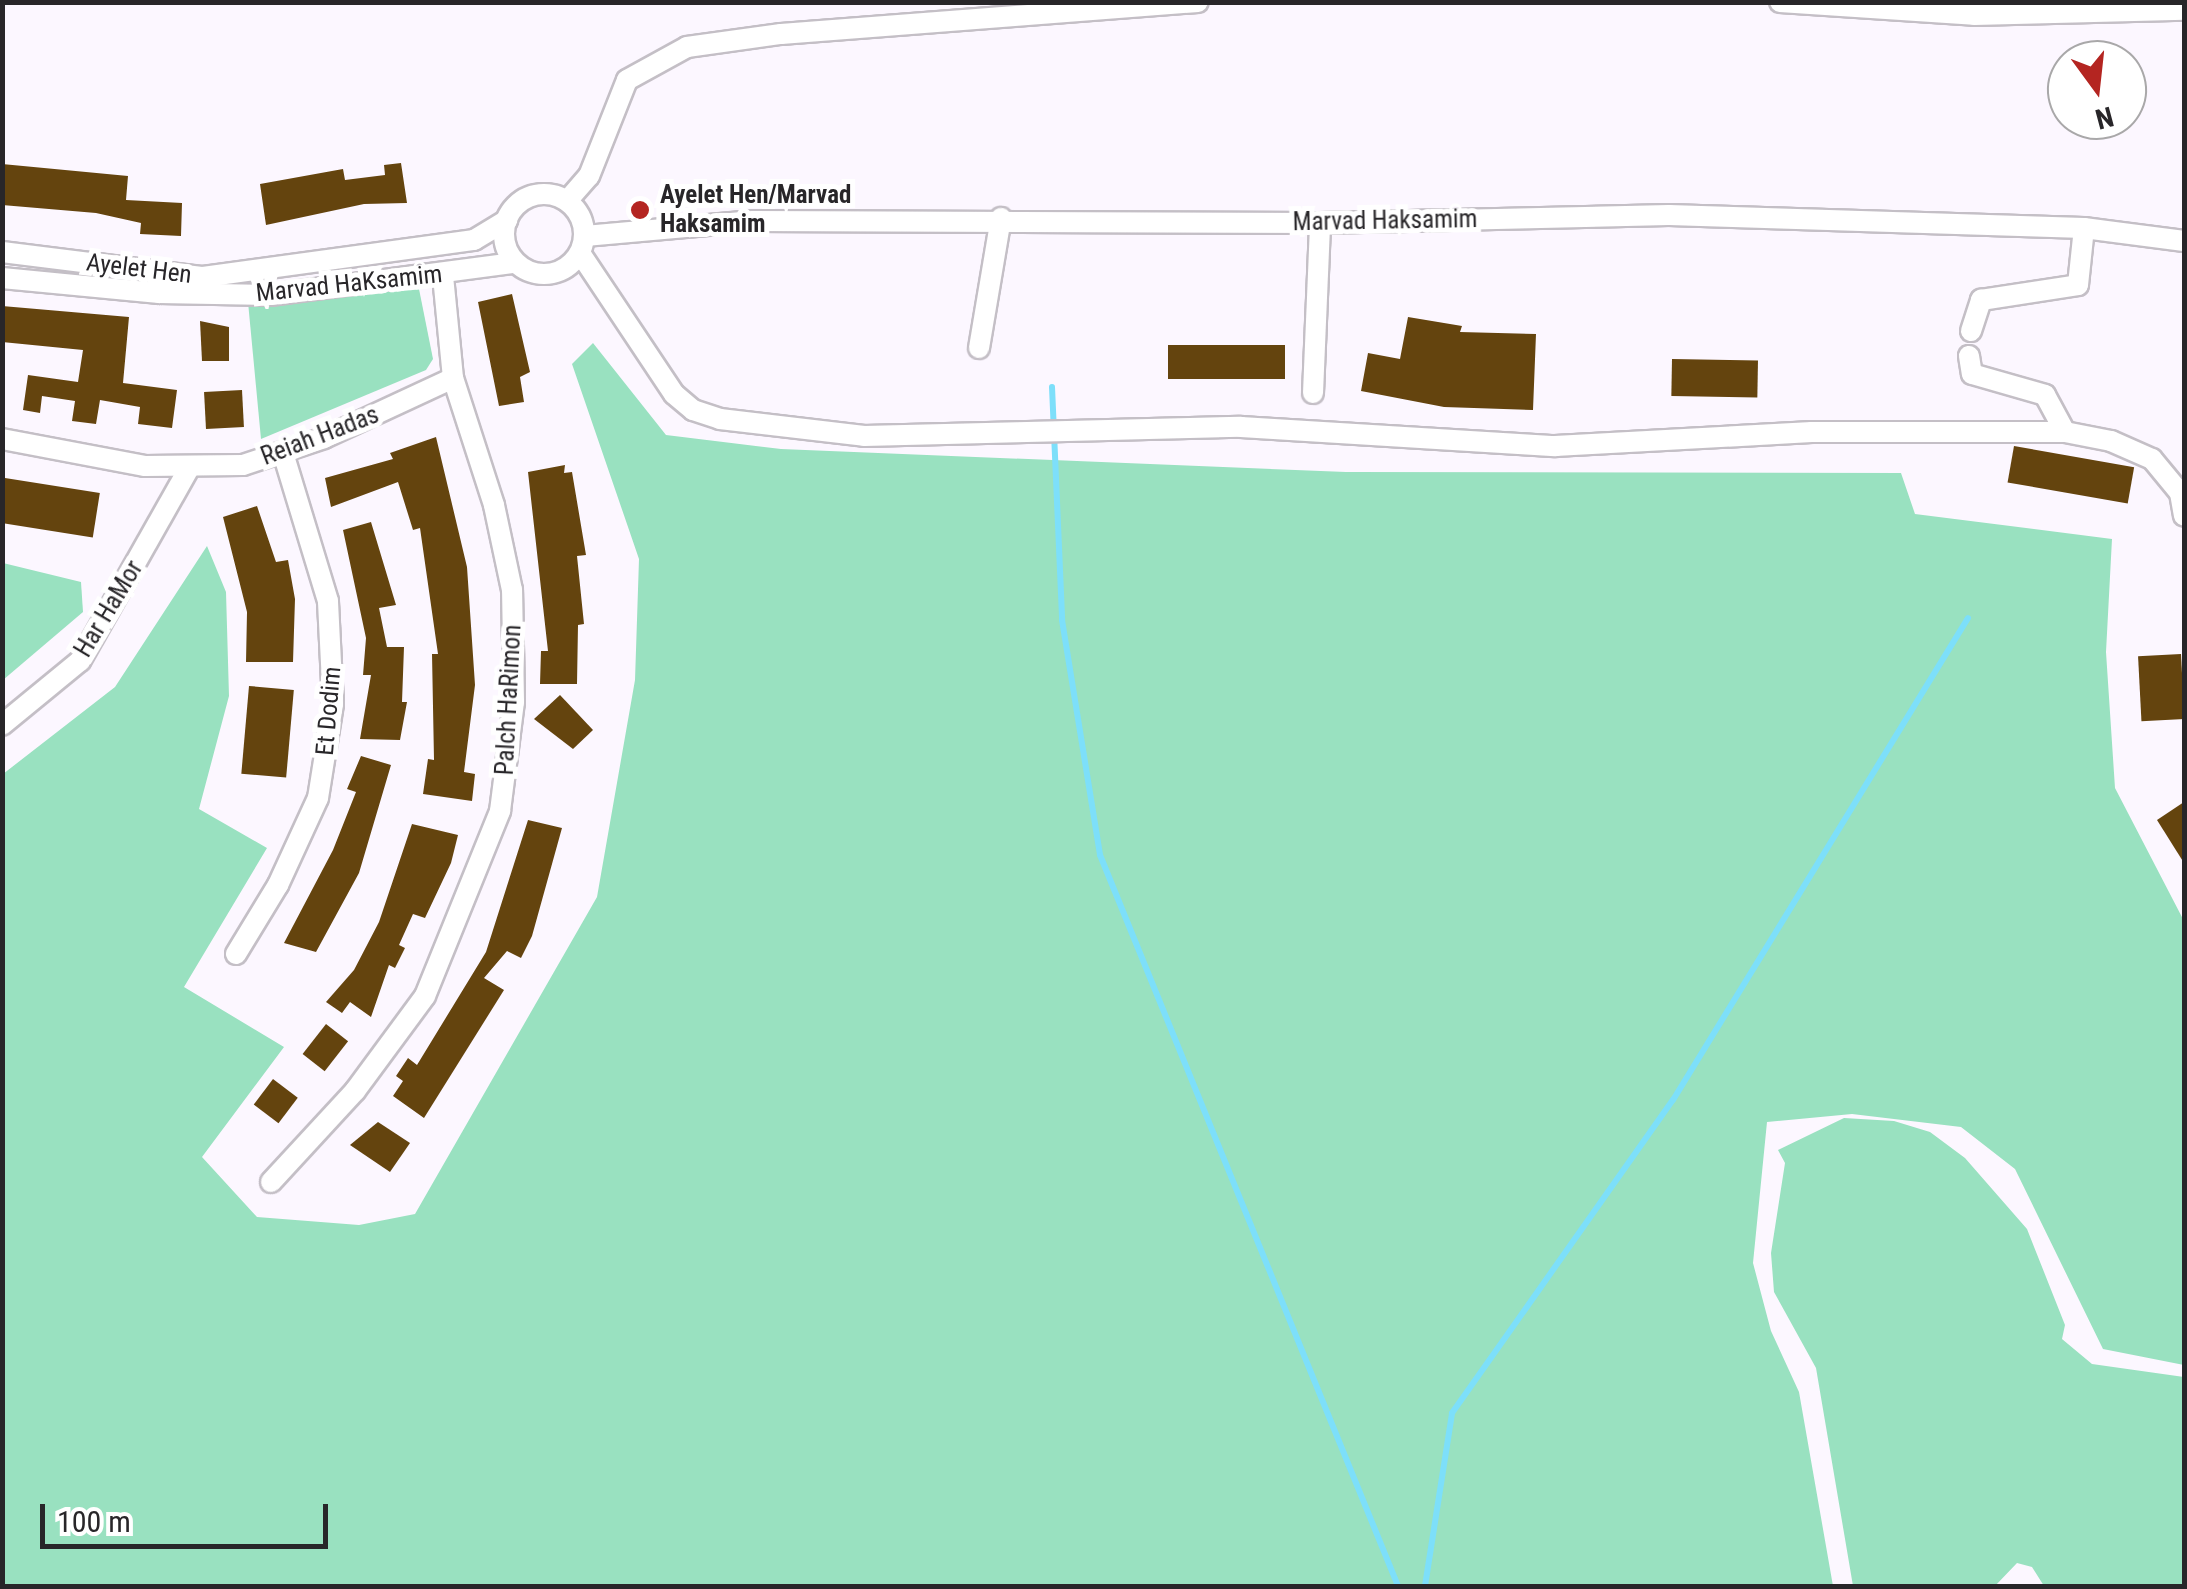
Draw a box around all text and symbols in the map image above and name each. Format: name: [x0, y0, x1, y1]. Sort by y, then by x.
north arrow: [2047, 40, 2147, 140]
text: N: [2092, 99, 2117, 136]
place label: Ayelet Hen/Marvad Haksamim: [660, 181, 851, 240]
marker: Ayelet Hen/Marvad Haksamim: [629, 199, 651, 221]
street label: Marvad Haksamim: [1292, 204, 1478, 238]
street label: Ayelet Hen: [85, 248, 193, 290]
street label: Marvad HaKsamim: [254, 259, 444, 309]
street label: Reiah Hadas: [257, 400, 383, 472]
street label: Har HaMor: [68, 555, 150, 663]
street label: Palch HaRimon: [490, 624, 528, 776]
street label: Et Dodim: [310, 665, 348, 757]
scale bar: [45, 1484, 332, 1546]
text: 100 m: [57, 1504, 131, 1539]

